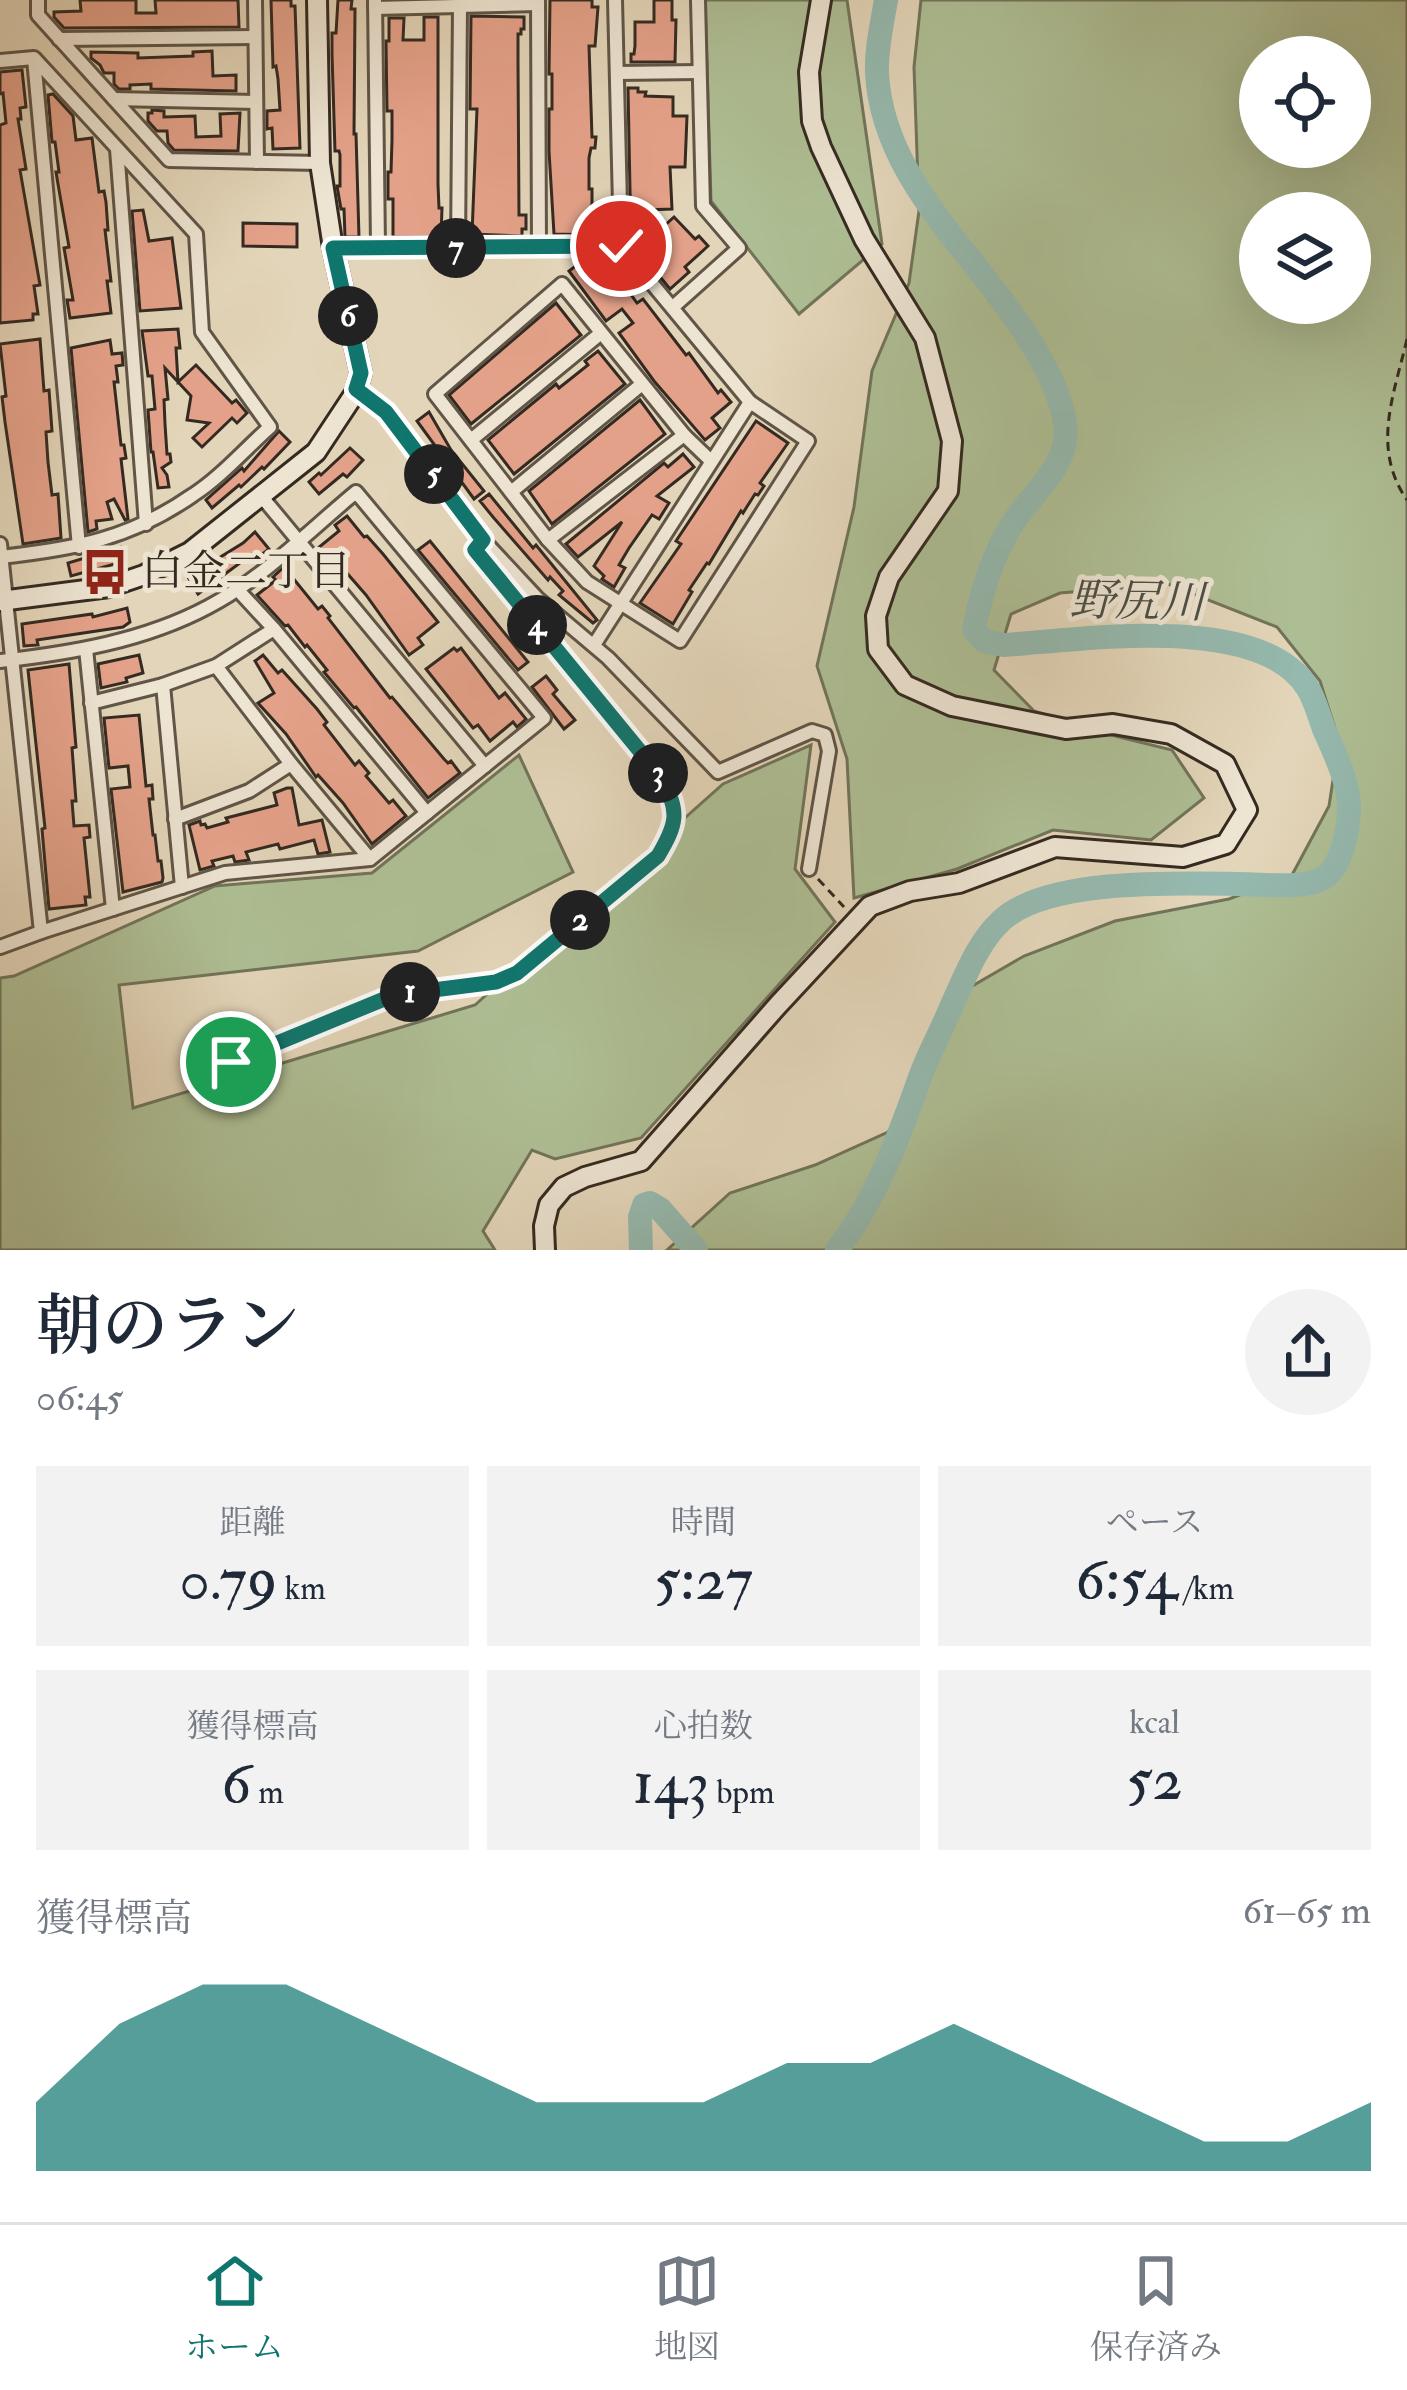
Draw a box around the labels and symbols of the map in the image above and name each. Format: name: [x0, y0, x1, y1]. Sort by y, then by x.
pin: [570, 195, 672, 297]
pin: 7: [426, 218, 486, 278]
pin: 6: [318, 286, 378, 346]
pin: 5: [404, 444, 464, 504]
place label: 白金二丁目: [141, 546, 351, 598]
bus stop icon: 白金二丁目: [80, 547, 130, 597]
water label: 野尻川: [1069, 573, 1210, 631]
pin: 4: [507, 595, 567, 655]
pin: 3: [628, 743, 688, 803]
pin: 2: [550, 890, 610, 950]
pin: 1: [380, 962, 440, 1022]
pin: [180, 1011, 282, 1113]

